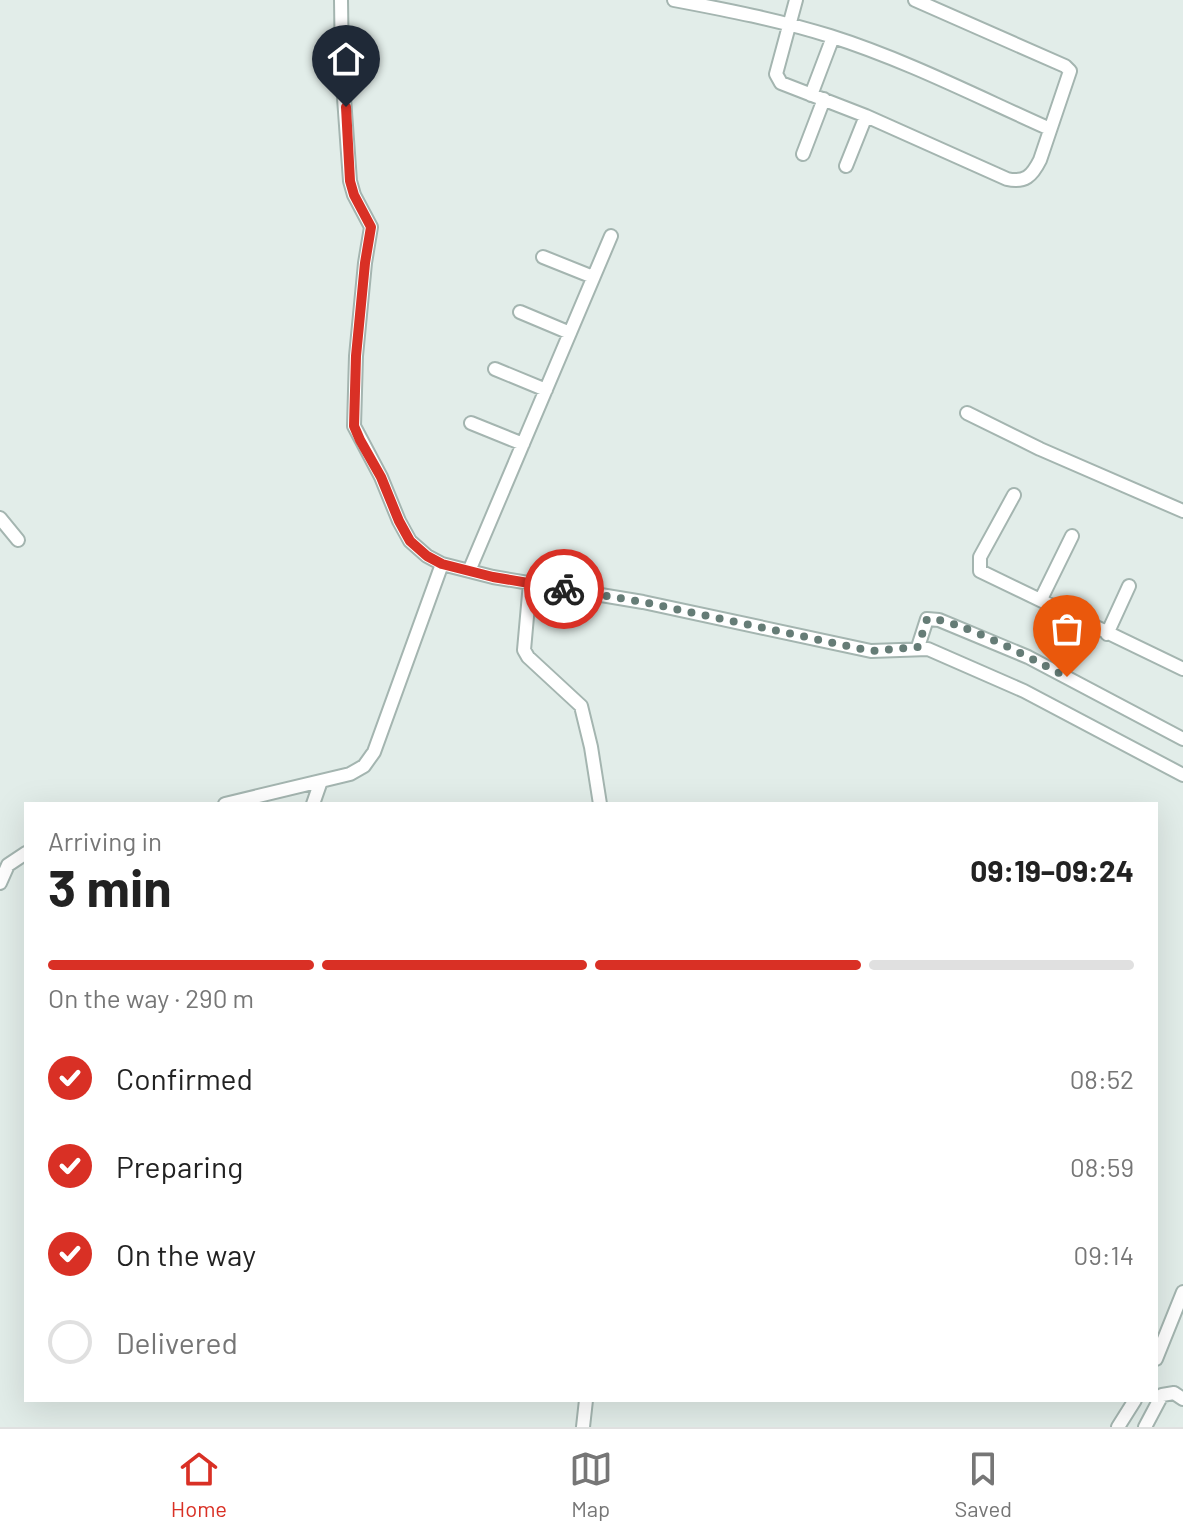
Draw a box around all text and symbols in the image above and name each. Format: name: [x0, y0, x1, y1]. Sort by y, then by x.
pin: [312, 25, 380, 107]
icon: home: [324, 37, 368, 81]
courier: [524, 549, 604, 629]
icon: bike: [542, 567, 586, 611]
pin: [1033, 595, 1101, 677]
icon: bag: [1045, 607, 1089, 651]
text: Arriving in: [48, 825, 162, 856]
text: 09:19–09:24: [970, 852, 1134, 888]
text: 3 min: [48, 855, 172, 917]
text: On the way · 290 m: [48, 982, 254, 1013]
icon: check: [48, 1056, 92, 1100]
text: Confirmed: [116, 1060, 253, 1096]
text: 08:52: [1070, 1063, 1134, 1094]
icon: check: [48, 1144, 92, 1188]
text: Preparing: [116, 1148, 243, 1184]
text: 08:59: [1070, 1151, 1134, 1182]
icon: check: [48, 1232, 92, 1276]
text: On the way: [116, 1236, 256, 1272]
text: 09:14: [1074, 1239, 1134, 1270]
text: Delivered: [116, 1324, 238, 1360]
tab: Home: [171, 1447, 227, 1521]
tab: Map: [569, 1447, 613, 1521]
tab: Saved: [954, 1447, 1012, 1521]

